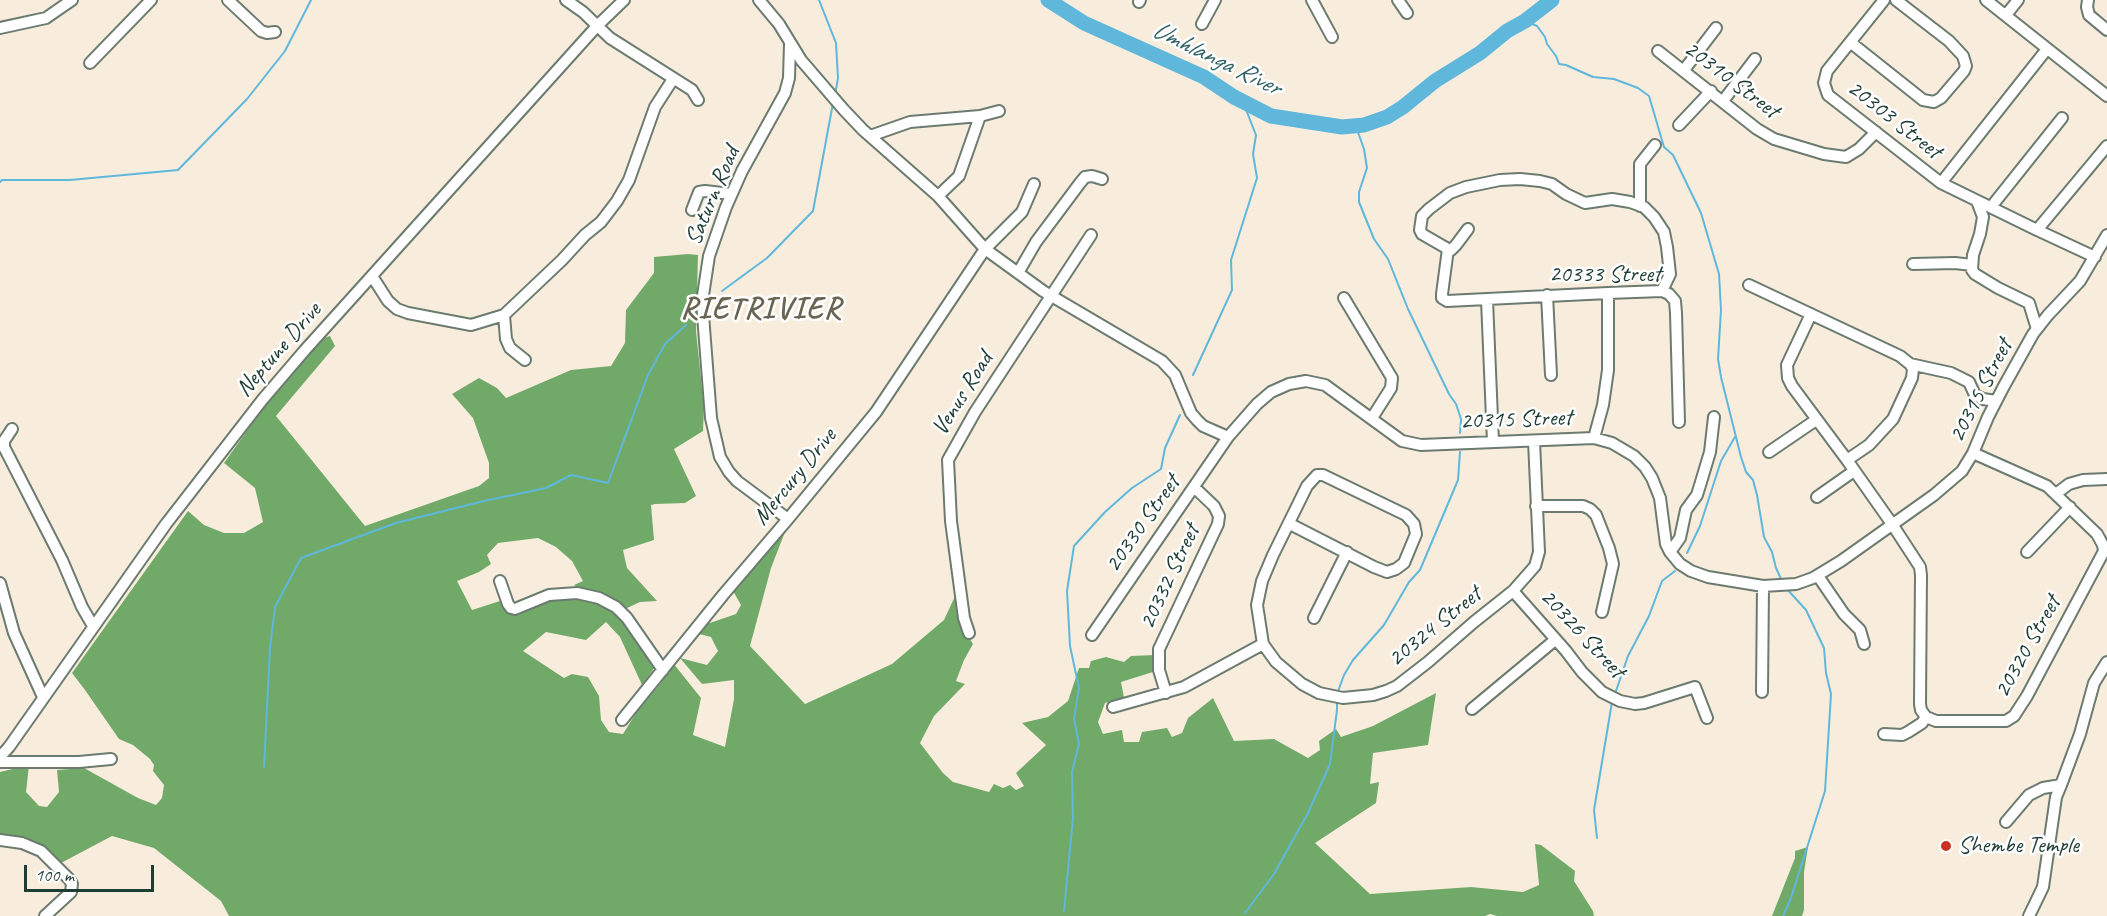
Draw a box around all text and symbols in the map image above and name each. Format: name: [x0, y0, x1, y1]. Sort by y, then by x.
water label: Umhlanga River: [1147, 15, 1285, 103]
street label: 20310 Street: [1678, 35, 1784, 125]
street label: 20303 Street: [1841, 74, 1947, 166]
street label: Saturn Road: [679, 142, 747, 250]
street label: 20333 Street: [1549, 261, 1661, 289]
district label: RIETRIVIER: [682, 292, 840, 328]
street label: Neptune Drive: [230, 297, 328, 403]
street label: 20315 Street: [1943, 335, 2019, 447]
street label: Venus Road: [926, 347, 1000, 441]
street label: 20315 Street: [1459, 404, 1573, 436]
street label: Mercury Drive: [747, 423, 843, 531]
street label: 20330 Street: [1099, 470, 1187, 578]
street label: 20332 Street: [1133, 520, 1207, 634]
street label: 20324 Street: [1382, 581, 1488, 673]
street label: 20326 Street: [1533, 583, 1631, 685]
street label: 20320 Street: [1988, 591, 2068, 703]
place label: Shembe Temple: [1958, 832, 2079, 860]
marker: Shembe Temple: [1939, 839, 1953, 853]
scale bar: [27, 853, 158, 891]
text: 100 m: [35, 864, 74, 886]

